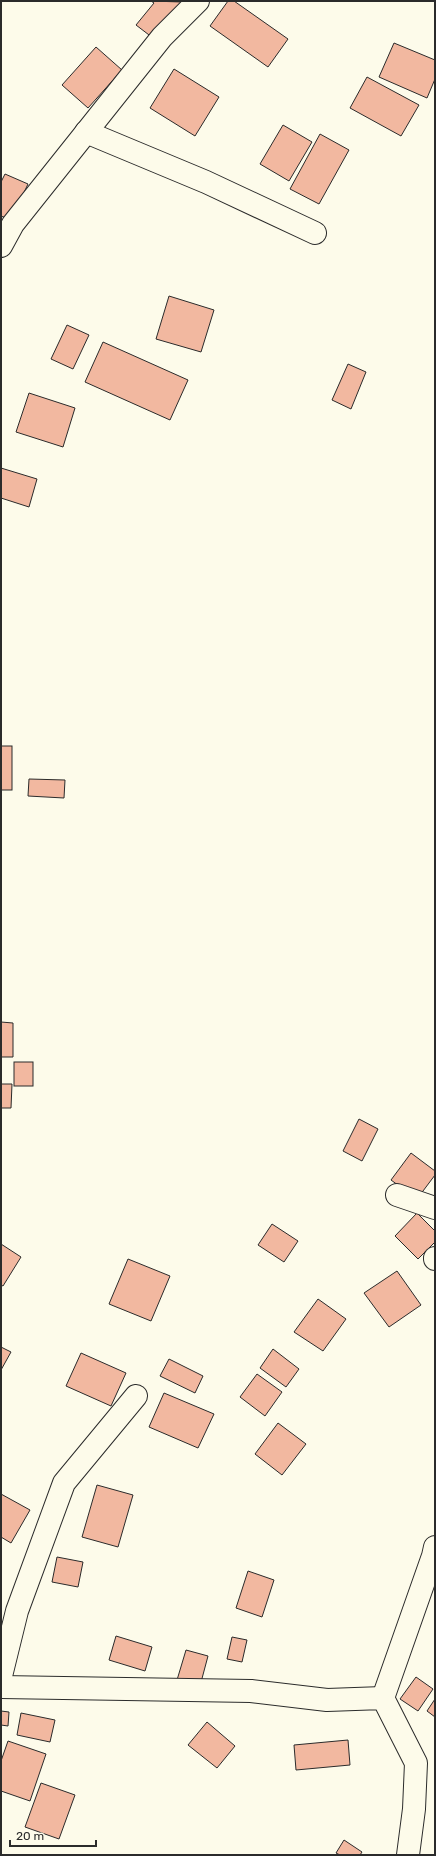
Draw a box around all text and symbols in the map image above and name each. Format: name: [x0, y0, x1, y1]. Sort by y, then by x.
scale bar: [10, 1822, 96, 1848]
text: 20 m: [16, 1829, 44, 1843]

